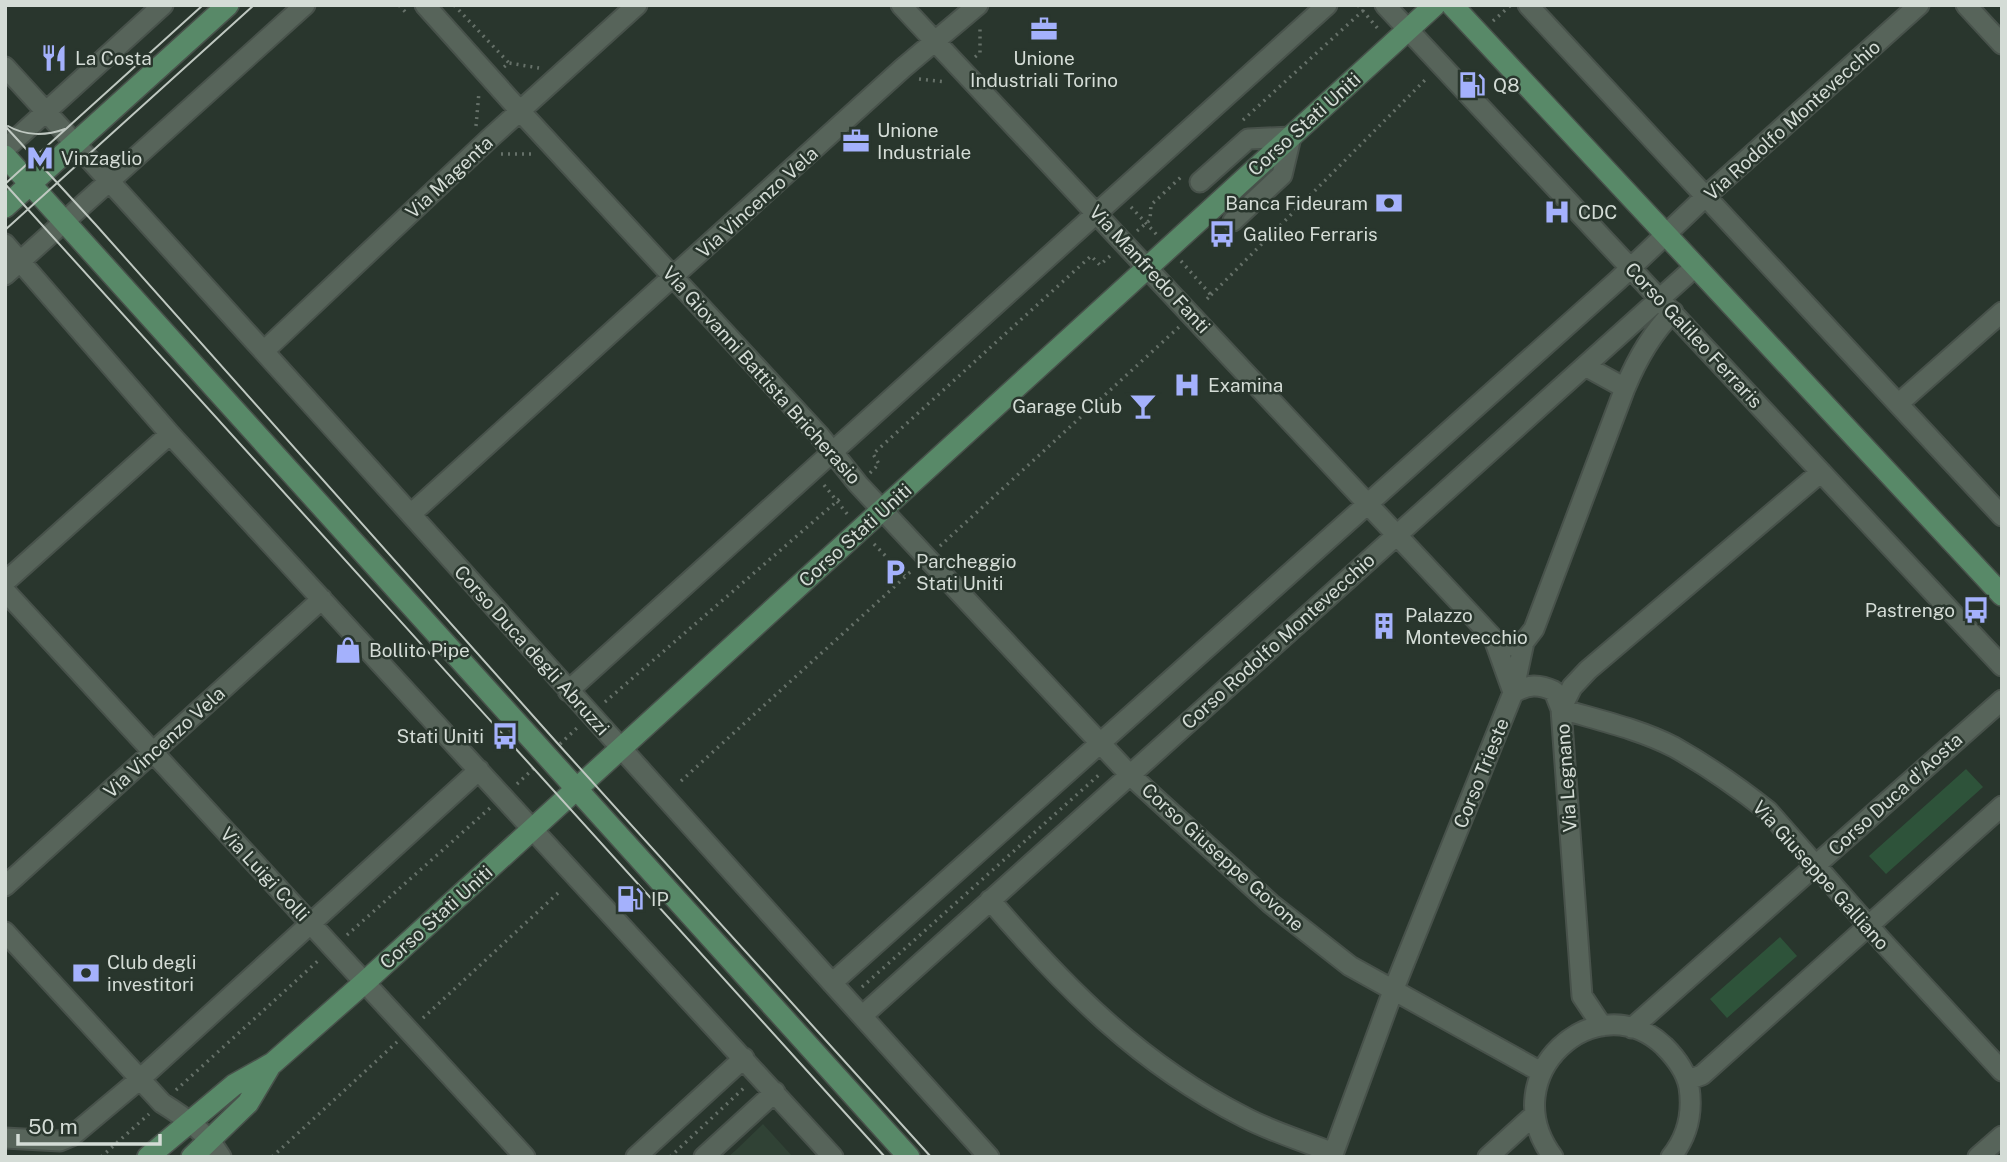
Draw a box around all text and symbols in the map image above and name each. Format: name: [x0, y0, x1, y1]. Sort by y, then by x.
office icon: Unione Industriali Torino: [1029, 14, 1059, 44]
street label: Via Rodolfo Montevecchio: [1700, 35, 1884, 205]
restaurant icon: La Costa: [39, 43, 69, 73]
place label: La Costa: [75, 47, 152, 69]
place label: Unione Industriali Torino: [970, 47, 1118, 91]
street label: Corso Stati Uniti: [1243, 68, 1365, 180]
fuel station icon: Q8: [1457, 70, 1487, 100]
place label: Q8: [1493, 74, 1520, 96]
place label: Unione Industriale: [877, 119, 971, 163]
office icon: Unione Industriale: [841, 126, 871, 156]
street label: Via Magenta: [401, 131, 497, 223]
street label: Via Vincenzo Vela: [692, 142, 822, 262]
metro station icon: Vinzaglio: [25, 143, 55, 173]
place label: Vinzaglio: [61, 147, 142, 169]
bank icon: Banca Fideuram: [1374, 188, 1404, 218]
place label: Banca Fideuram: [1225, 192, 1368, 214]
hospital icon: CDC: [1542, 197, 1572, 227]
street label: Via Manfredo Fanti: [1085, 200, 1215, 338]
place label: CDC: [1578, 201, 1617, 223]
bus stop icon: Galileo Ferraris: [1207, 219, 1237, 249]
place label: Galileo Ferraris: [1243, 223, 1378, 245]
street label: Corso Galileo Ferraris: [1621, 258, 1767, 412]
street label: Via Giovanni Battista Bricherasio: [658, 262, 866, 488]
hospital icon: Examina: [1172, 370, 1202, 400]
place label: Examina: [1208, 374, 1283, 396]
bar icon: Garage Club: [1128, 391, 1158, 421]
place label: Garage Club: [1012, 395, 1122, 417]
street label: Corso Stati Uniti: [794, 479, 916, 591]
street label: Corso Rodolfo Montevecchio: [1177, 548, 1379, 734]
place label: Parcheggio Stati Uniti: [916, 550, 1016, 594]
parking icon: Parcheggio Stati Uniti: [880, 557, 910, 587]
street label: Corso Duca degli Abruzzi: [450, 561, 614, 739]
bus stop icon: Pastrengo: [1961, 595, 1991, 625]
place label: Pastrengo: [1865, 599, 1955, 621]
place label: Palazzo Montevecchio: [1405, 604, 1528, 648]
building icon: Palazzo Montevecchio: [1369, 611, 1399, 641]
shop icon: Bollito Pipe: [333, 635, 363, 665]
place label: Bollito Pipe: [369, 639, 470, 661]
street label: Via Vincenzo Vela: [99, 682, 229, 802]
street label: Corso Trieste: [1449, 715, 1513, 831]
bus stop icon: Stati Uniti: [490, 721, 520, 751]
street label: Via Legnano: [1551, 723, 1581, 833]
place label: Stati Uniti: [396, 725, 484, 747]
street label: Corso Duca d'Aosta: [1824, 728, 1966, 860]
street label: Corso Giuseppe Govone: [1138, 778, 1308, 936]
street label: Via Giuseppe Galliano: [1748, 796, 1894, 954]
street label: Via Luigi Colli: [216, 823, 314, 925]
street label: Corso Stati Uniti: [375, 861, 497, 973]
fuel station icon: IP: [615, 884, 645, 914]
place label: IP: [651, 888, 668, 910]
place label: Club degli investitori: [107, 951, 196, 995]
bank icon: Club degli investitori: [71, 958, 101, 988]
scale bar: [18, 1102, 159, 1146]
text: 50 m: [28, 1114, 78, 1139]

